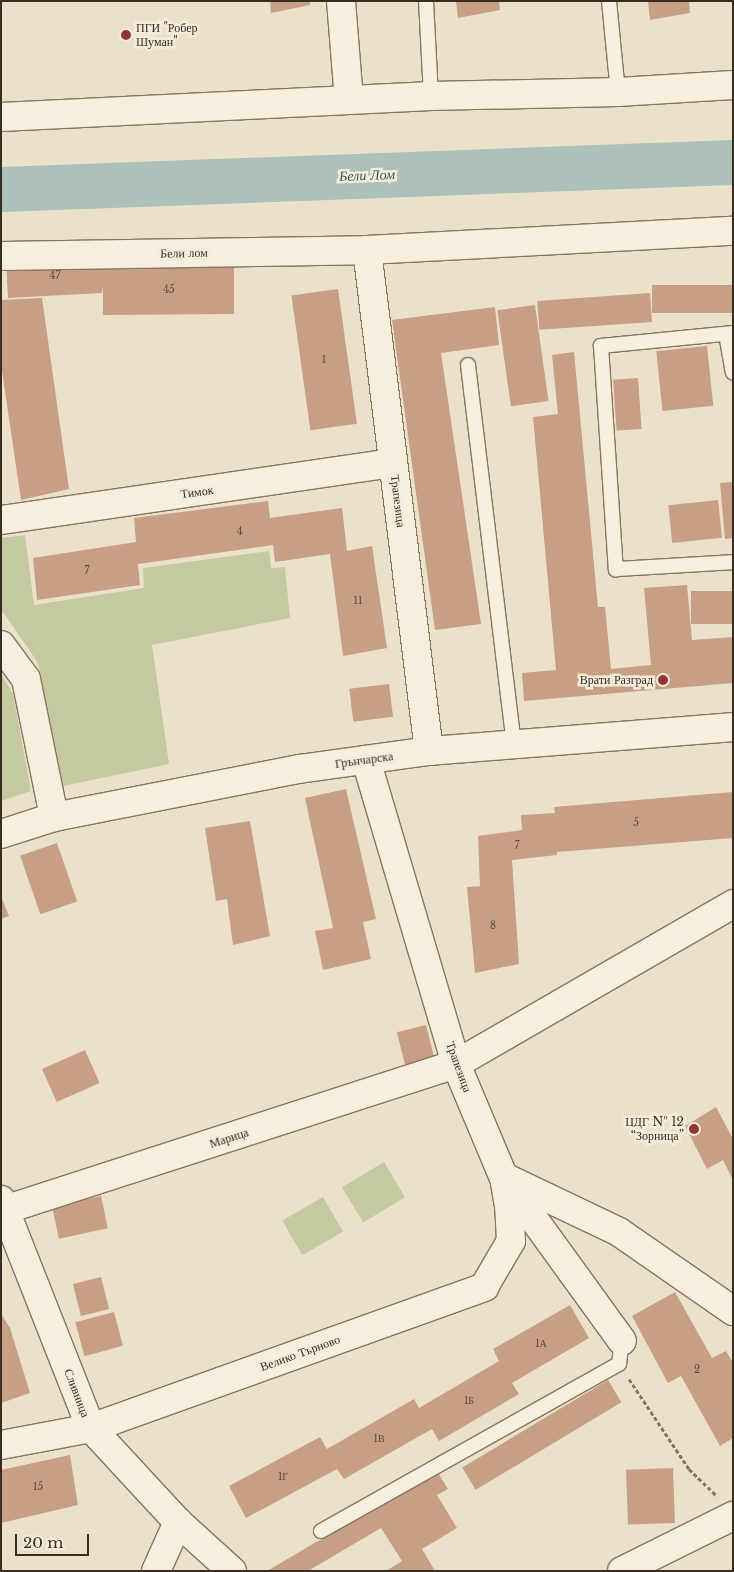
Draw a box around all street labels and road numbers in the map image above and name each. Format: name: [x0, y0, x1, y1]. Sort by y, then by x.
street label: Бели лом: [160, 245, 208, 261]
street label: Трапезица: [388, 474, 408, 528]
street label: Тимок: [180, 483, 214, 501]
street label: Грънчарска: [334, 749, 394, 771]
street label: Трапезица: [443, 1040, 475, 1094]
street label: Марица: [208, 1125, 250, 1151]
street label: Велико Търново: [258, 1332, 342, 1374]
street label: Сливница: [61, 1367, 93, 1419]

